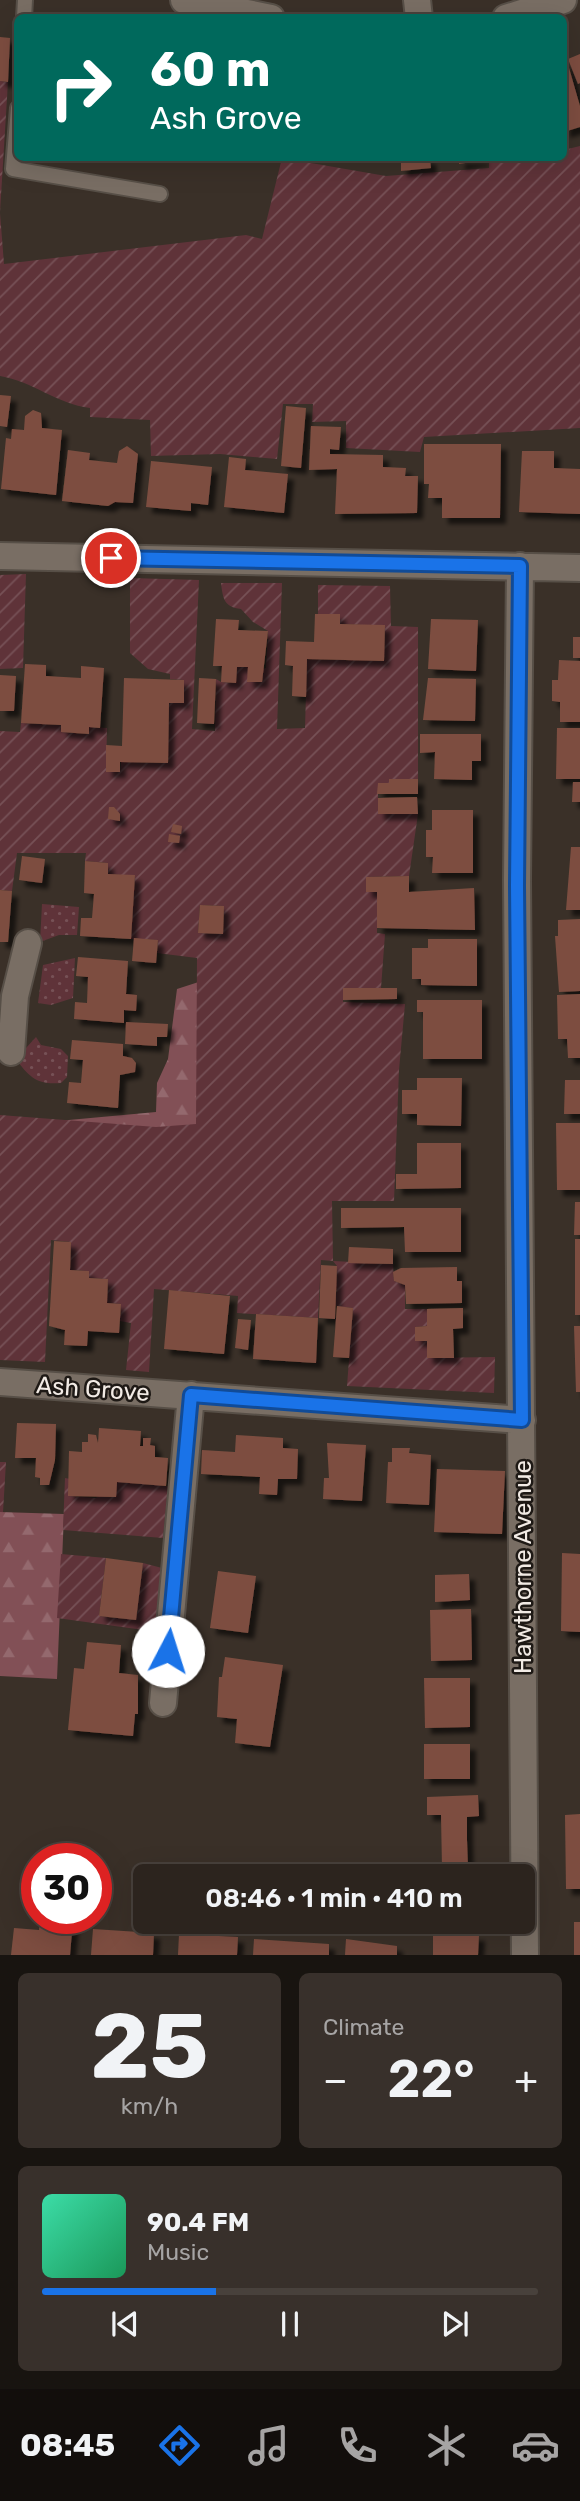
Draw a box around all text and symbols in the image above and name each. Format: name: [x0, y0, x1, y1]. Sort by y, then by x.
text: 60 m: [150, 40, 271, 98]
icon: right: [35, 42, 126, 133]
text: Ash Grove: [150, 99, 302, 137]
pin: [81, 528, 141, 588]
icon: arrive: [92, 539, 130, 577]
street label: Ash Grove: [35, 1371, 151, 1407]
street label: Hawthorne Avenue: [509, 1460, 537, 1674]
position arrow: [131, 1614, 205, 1688]
speed limit sign: 30: [21, 1843, 112, 1934]
text: 08:46 · 1 min · 410 m: [205, 1883, 463, 1914]
text: 25: [91, 1992, 208, 2100]
text: Climate: [323, 2013, 404, 2041]
text: 22°: [388, 2048, 475, 2110]
text: −: [323, 2057, 348, 2103]
text: +: [514, 2057, 538, 2103]
text: km/h: [121, 2092, 178, 2120]
text: 90.4 FM: [147, 2207, 249, 2238]
text: Music: [147, 2238, 209, 2266]
icon: previous: [106, 2305, 144, 2343]
icon: pause: [271, 2305, 309, 2343]
icon: next: [436, 2305, 474, 2343]
icon: directions: [155, 2421, 204, 2470]
icon: music: [244, 2421, 293, 2470]
icon: phone: [333, 2421, 382, 2470]
icon: climate: [422, 2421, 471, 2470]
icon: car: [511, 2421, 560, 2470]
text: 08:45: [20, 2426, 115, 2464]

